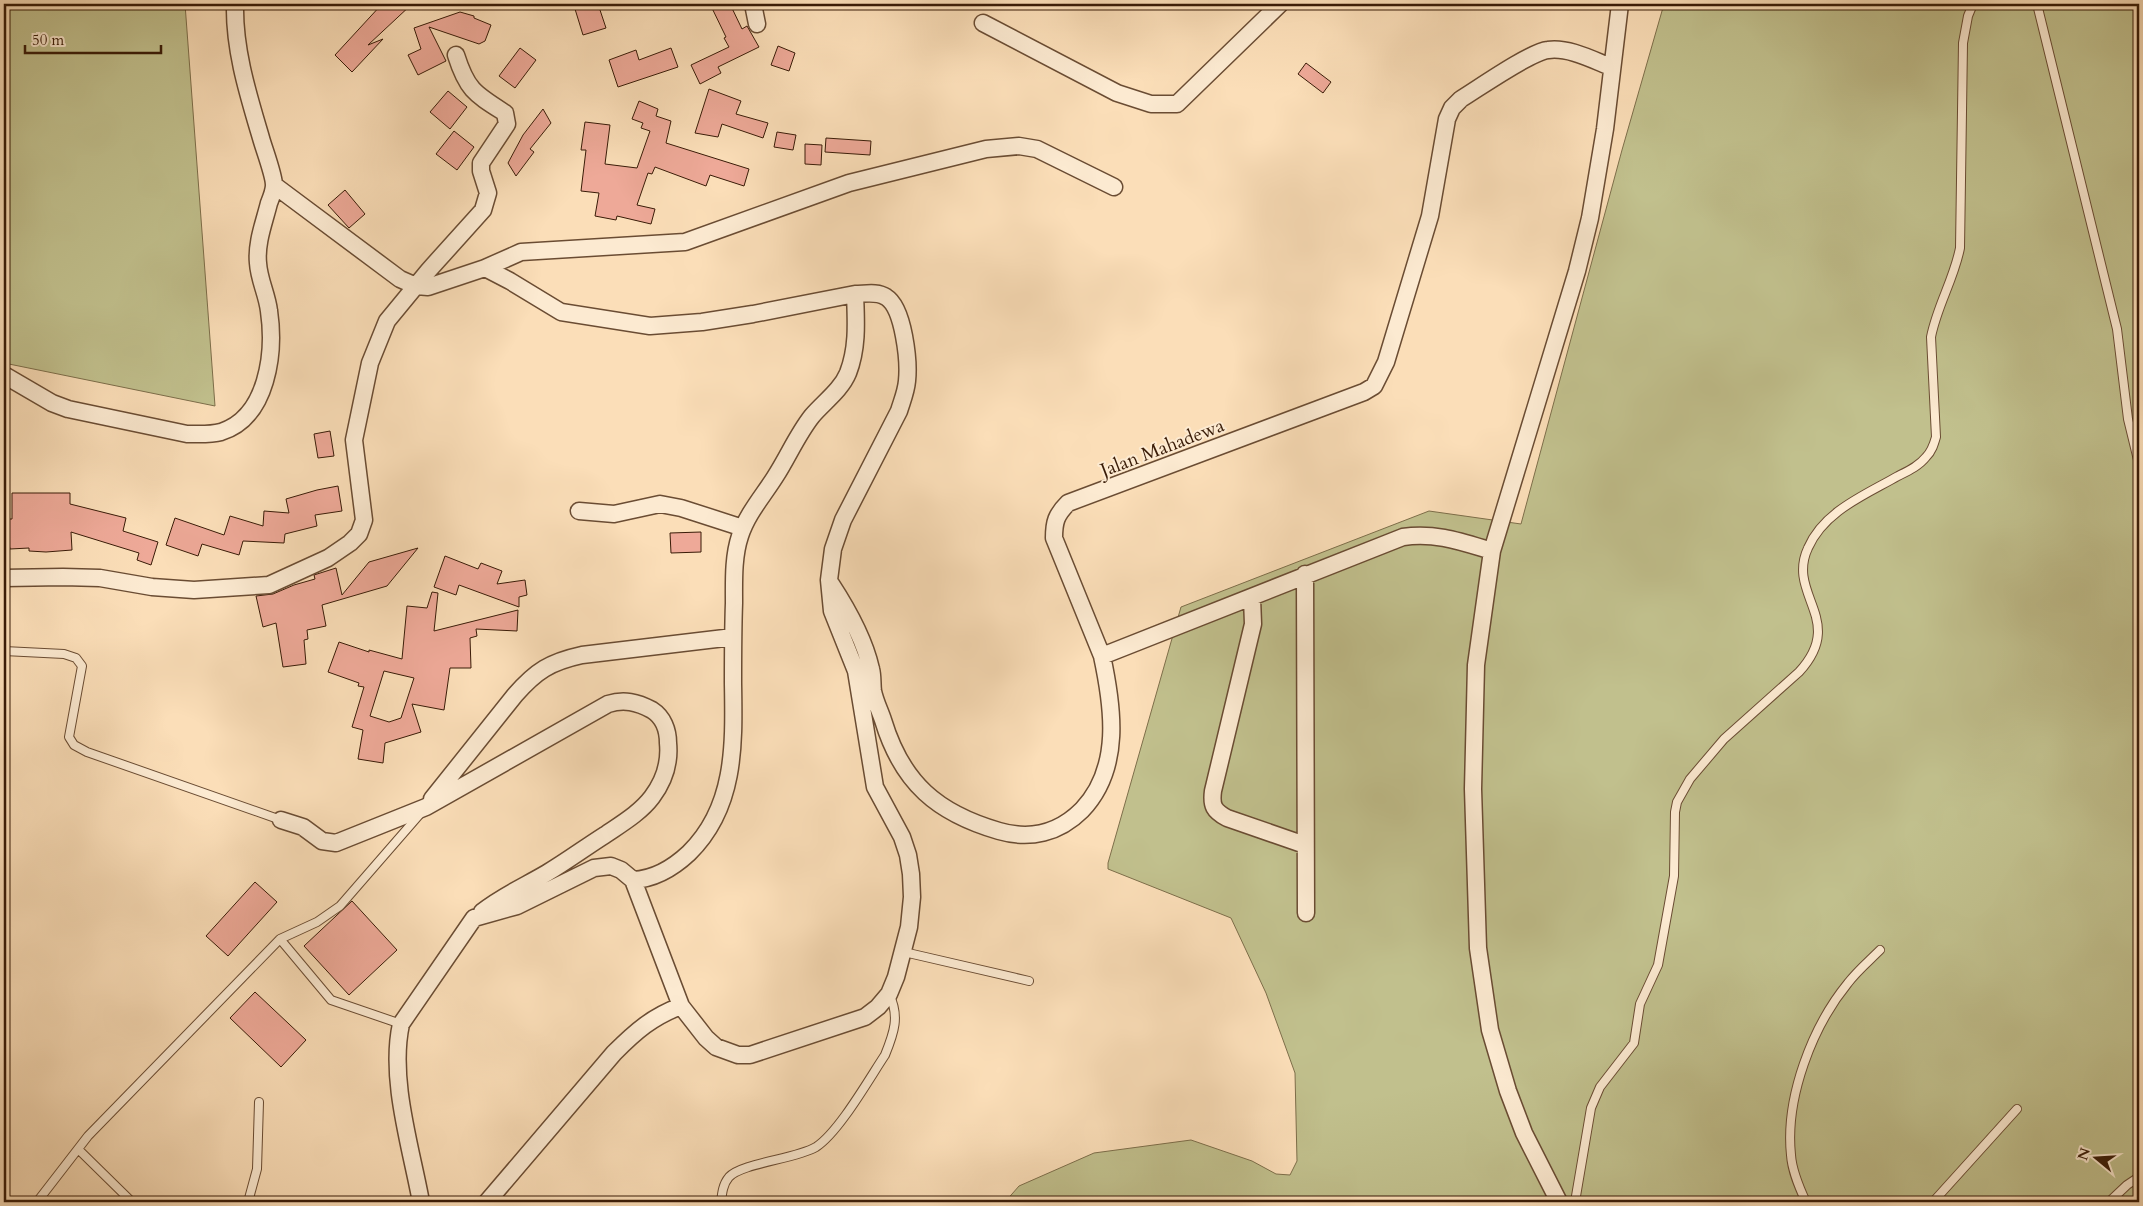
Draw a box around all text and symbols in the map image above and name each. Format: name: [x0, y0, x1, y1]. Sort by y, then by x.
scale bar: [25, 22, 161, 54]
text: 50 m: [32, 30, 64, 50]
street label: Jalan Mahadewa: [1094, 412, 1228, 485]
north arrow: [2070, 1134, 2120, 1184]
text: N: [2073, 1145, 2095, 1163]

